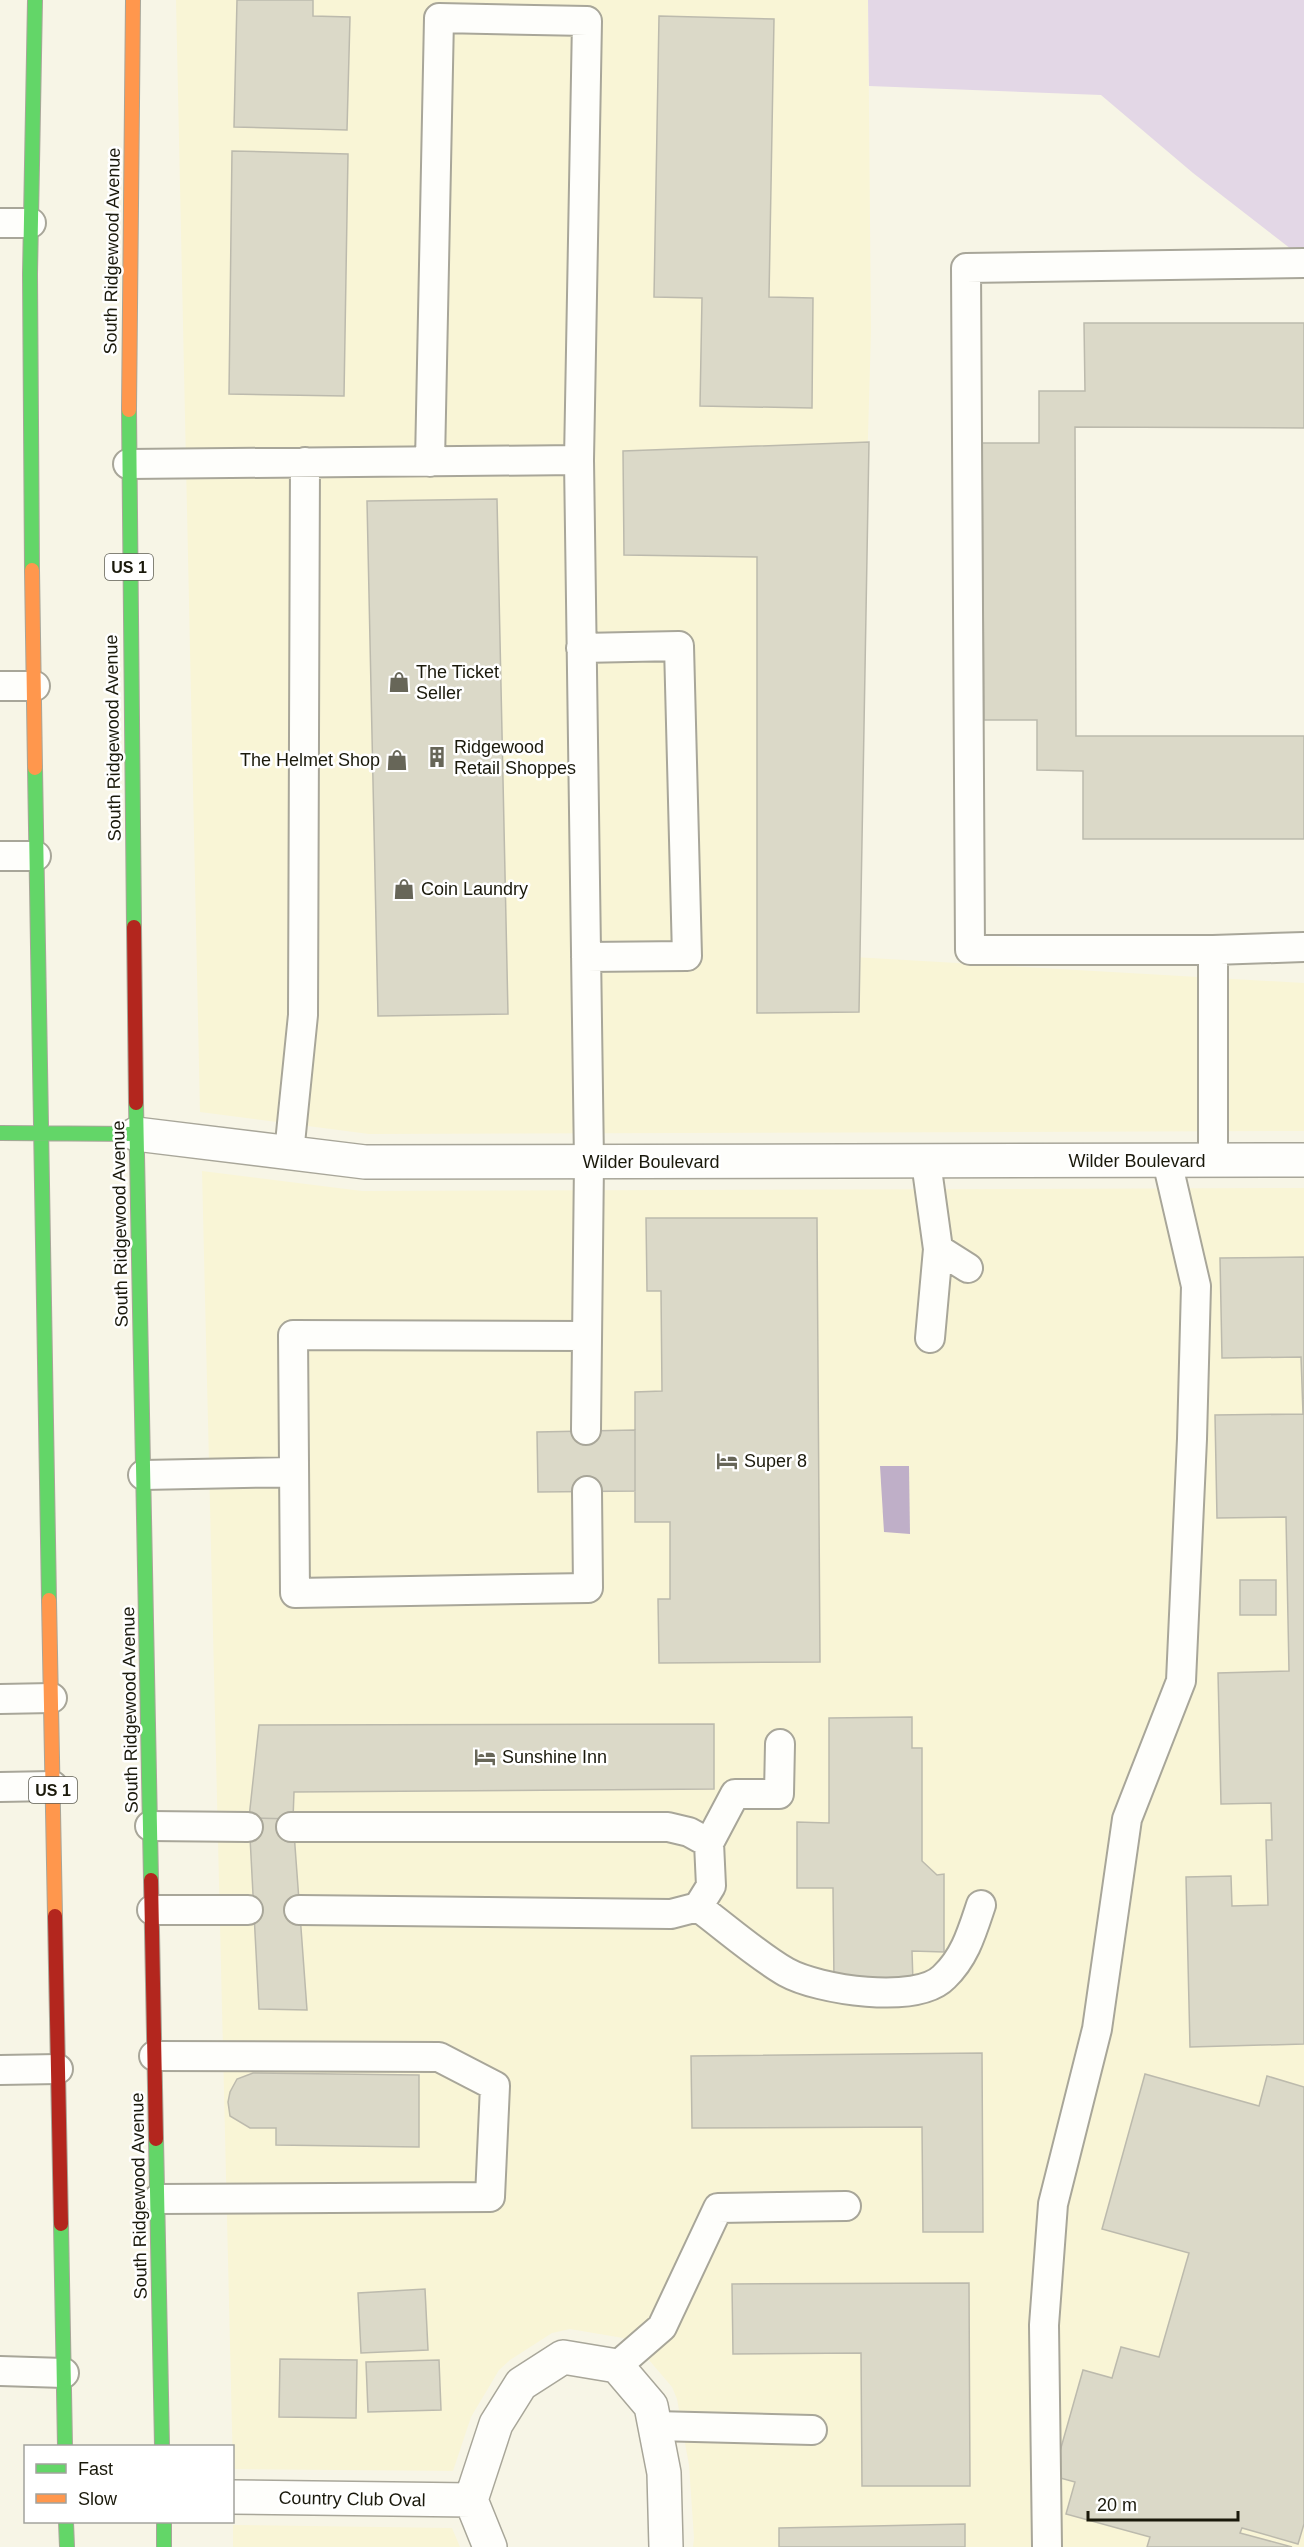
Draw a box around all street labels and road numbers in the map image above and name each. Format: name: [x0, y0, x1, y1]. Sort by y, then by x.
street label: South Ridgewood Avenue: [100, 147, 124, 355]
road number: US 1: [105, 554, 153, 580]
street label: South Ridgewood Avenue: [101, 634, 125, 842]
street label: South Ridgewood Avenue: [108, 1120, 132, 1328]
street label: Wilder Boulevard: [1068, 1151, 1206, 1171]
street label: Wilder Boulevard: [582, 1152, 720, 1172]
street label: South Ridgewood Avenue: [118, 1606, 142, 1814]
road number: US 1: [29, 1777, 77, 1803]
street label: South Ridgewood Avenue: [127, 2092, 151, 2300]
street label: Country Club Oval: [278, 2488, 426, 2510]

